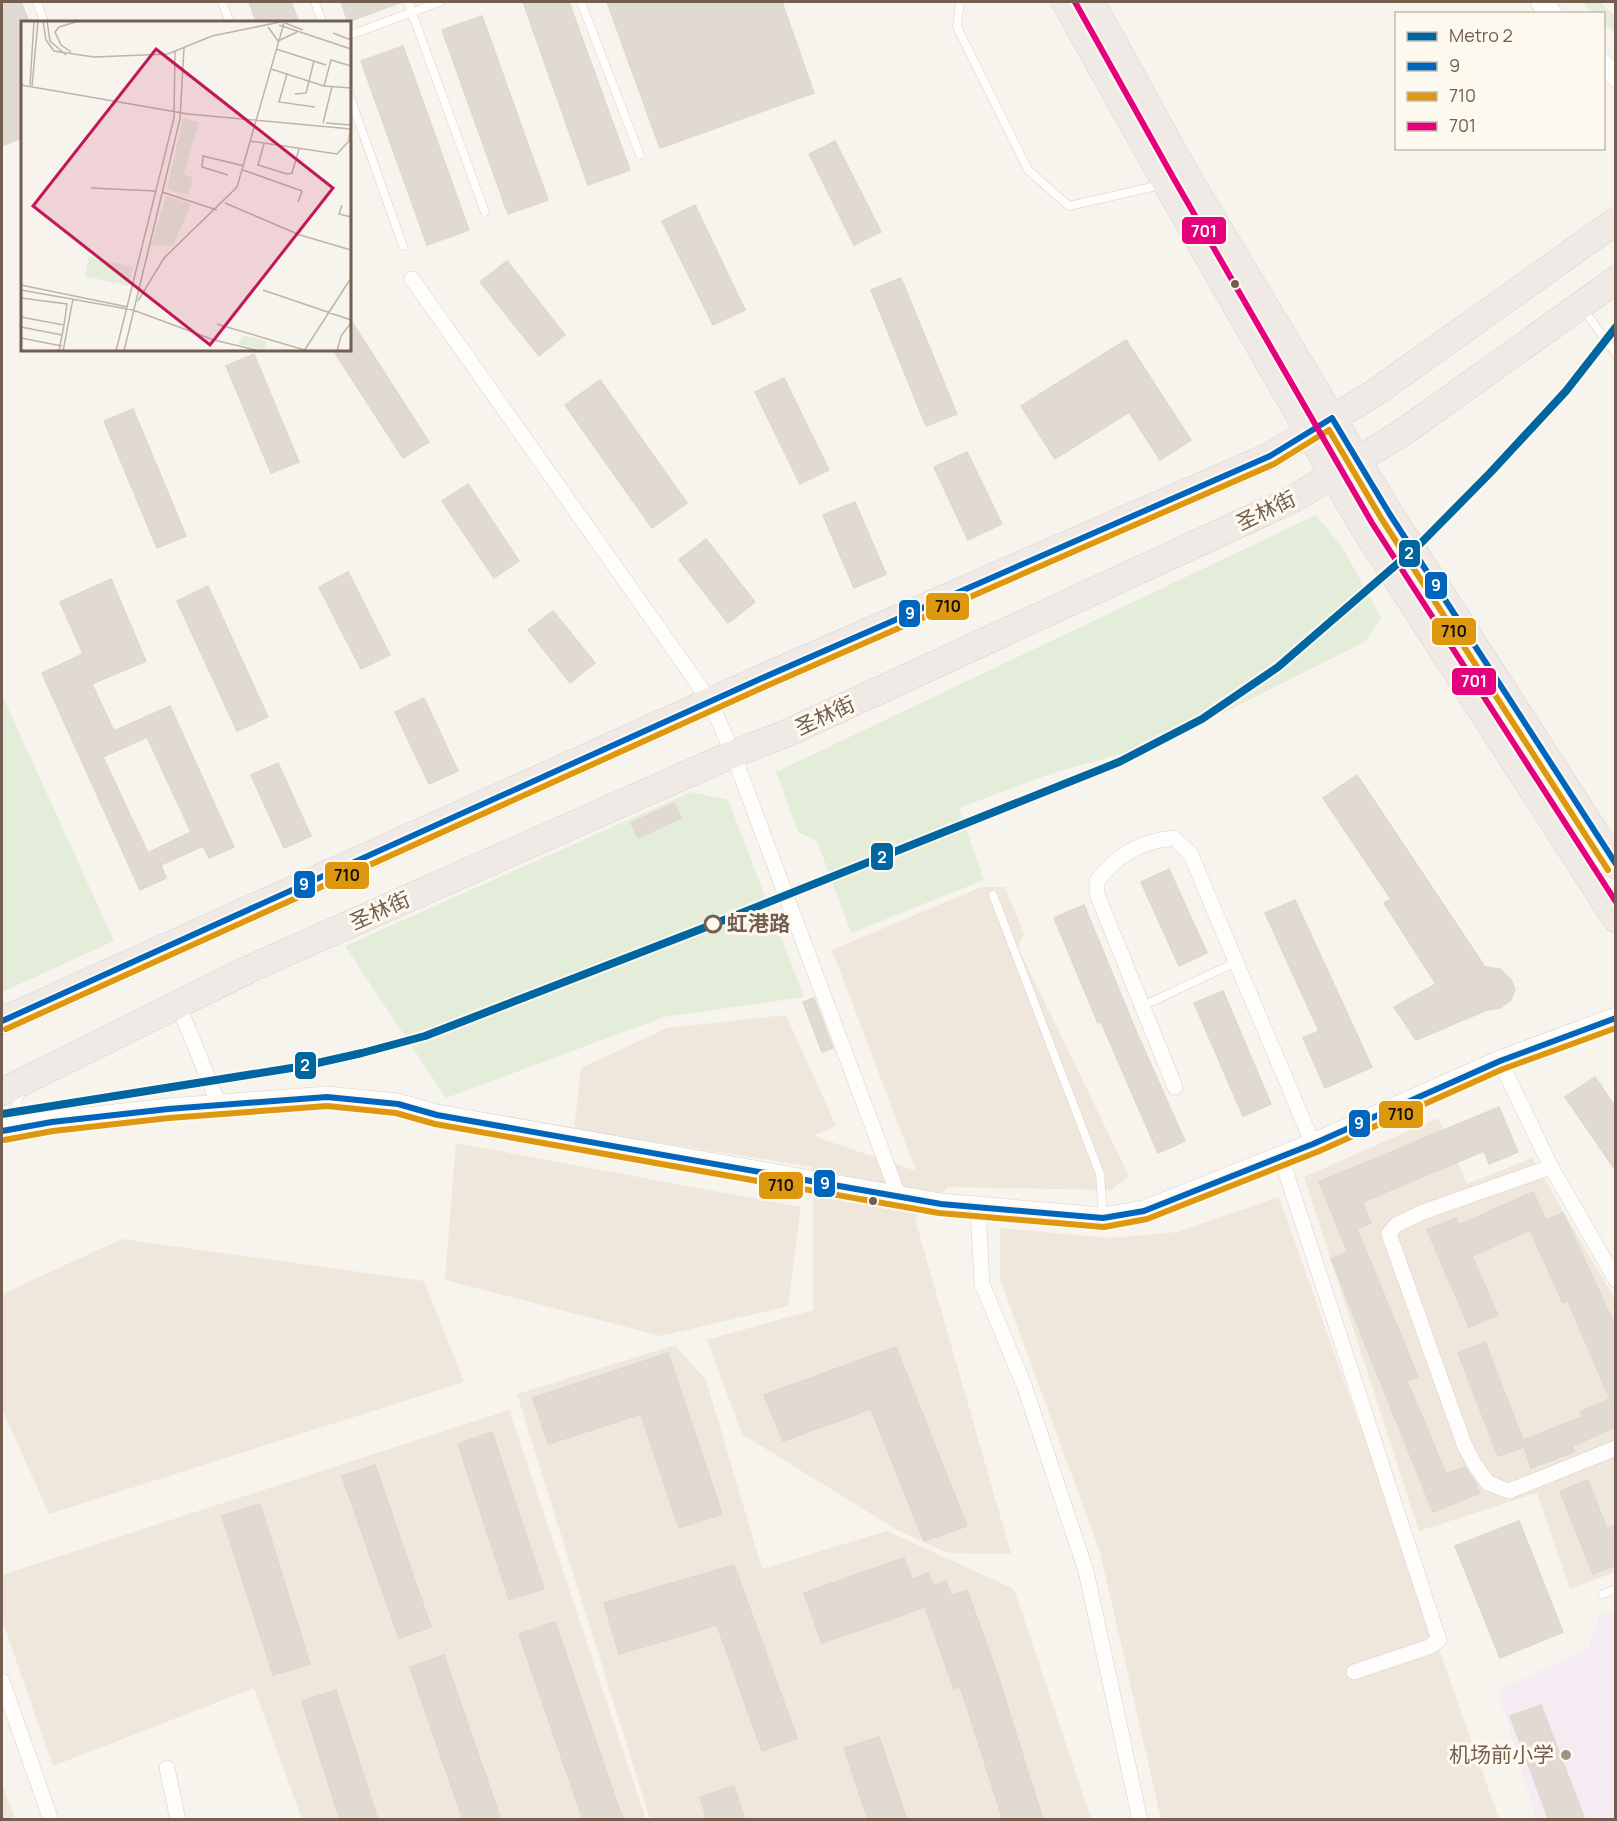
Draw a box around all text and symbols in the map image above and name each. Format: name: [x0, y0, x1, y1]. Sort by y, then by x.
legend: [1395, 12, 1605, 150]
inset map: [21, 21, 351, 351]
text: Metro 2: [1449, 23, 1513, 47]
text: 9: [1449, 53, 1460, 77]
text: 710: [1449, 83, 1476, 107]
text: 701: [1449, 113, 1476, 137]
line badge: 701: [1181, 216, 1227, 245]
text: 701: [1191, 220, 1217, 242]
unlabelled marker: [1229, 278, 1241, 290]
street label: 圣林街: [1231, 484, 1300, 536]
line badge: 2: [1398, 539, 1421, 568]
text: 2: [1404, 542, 1414, 564]
line badge: 9: [1424, 571, 1448, 600]
text: 9: [1431, 574, 1441, 596]
line badge: 710: [925, 592, 970, 621]
text: 710: [935, 595, 961, 617]
line badge: 9: [898, 599, 921, 628]
text: 9: [905, 602, 915, 624]
line badge: 710: [1431, 617, 1477, 646]
text: 710: [1441, 620, 1467, 642]
line badge: 701: [1451, 667, 1497, 696]
text: 701: [1461, 670, 1487, 692]
street label: 圣林街: [790, 689, 859, 741]
line badge: 2: [870, 842, 894, 871]
text: 2: [877, 846, 887, 868]
line badge: 710: [324, 861, 370, 890]
text: 710: [334, 864, 360, 886]
line badge: 9: [293, 870, 316, 899]
text: 9: [299, 873, 309, 895]
street label: 圣林街: [345, 884, 414, 936]
place label: 虹港路: [727, 909, 790, 937]
marker: 虹港路: [704, 915, 722, 933]
line badge: 2: [294, 1051, 317, 1080]
text: 2: [300, 1054, 310, 1076]
line badge: 710: [1378, 1100, 1424, 1129]
text: 710: [1388, 1103, 1414, 1125]
line badge: 9: [1348, 1109, 1371, 1138]
text: 9: [1354, 1112, 1364, 1134]
line badge: 9: [813, 1169, 836, 1198]
line badge: 710: [758, 1171, 804, 1200]
text: 9: [820, 1172, 830, 1194]
text: 710: [768, 1174, 794, 1196]
unlabelled marker: [867, 1195, 879, 1207]
place label: 机场前小学: [1449, 1740, 1554, 1768]
marker: 机场前小学: [1559, 1748, 1573, 1762]

